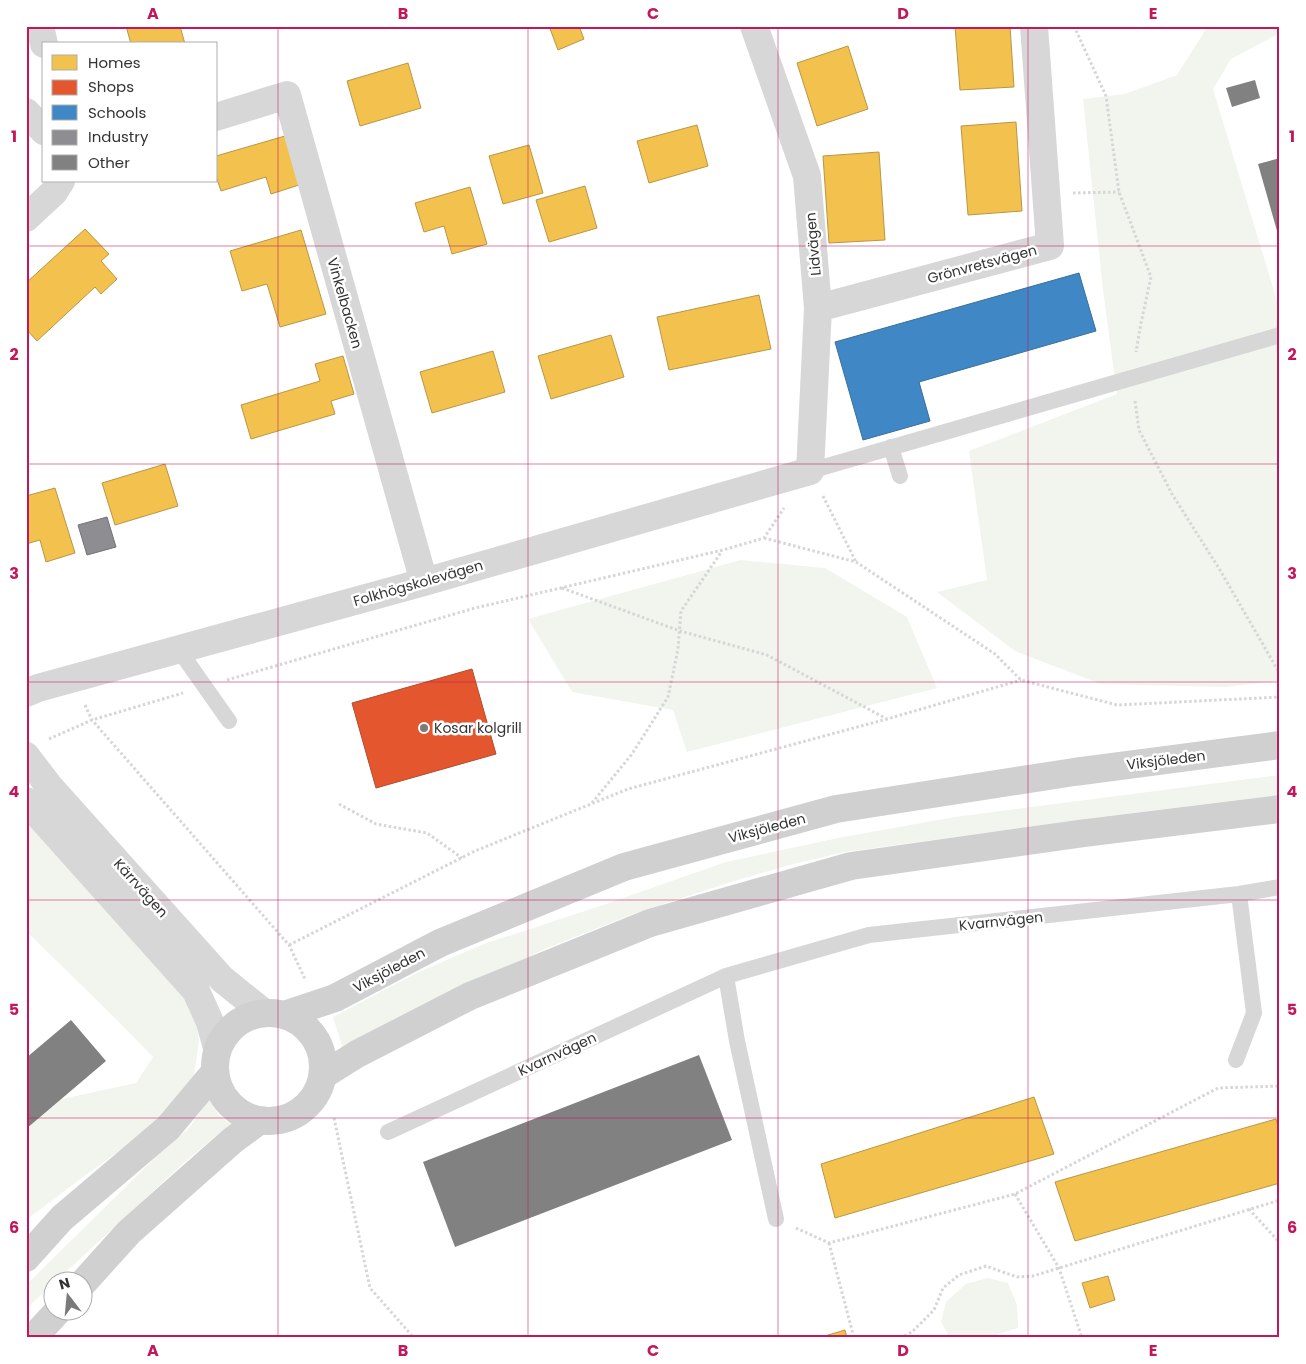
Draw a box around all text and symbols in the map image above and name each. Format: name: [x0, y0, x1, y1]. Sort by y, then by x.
text: A: [147, 2, 159, 25]
text: B: [398, 2, 408, 25]
text: C: [647, 2, 659, 25]
text: D: [897, 2, 909, 25]
text: E: [1149, 2, 1157, 25]
legend: [42, 42, 218, 182]
text: Homes: [88, 52, 141, 73]
text: Shops: [88, 76, 134, 97]
text: Schools: [88, 102, 146, 123]
text: 1: [11, 125, 17, 148]
text: 1: [1289, 125, 1295, 148]
text: Industry: [88, 126, 149, 147]
text: Other: [88, 152, 130, 173]
street label: Lidvägen: [800, 212, 826, 276]
street label: Grönvretsvägen: [925, 240, 1039, 288]
street label: Vinkelbacken: [323, 255, 367, 351]
text: 2: [9, 343, 19, 366]
text: 2: [1287, 343, 1297, 366]
street label: Folkhögskolevägen: [351, 555, 485, 611]
text: 3: [9, 562, 19, 585]
text: 3: [1287, 562, 1297, 585]
place label: Kosar kolgrill: [434, 718, 522, 738]
marker: Kosar kolgrill: [418, 722, 430, 734]
street label: Viksjöleden: [1126, 745, 1206, 775]
text: 4: [9, 780, 20, 803]
text: 4: [1287, 780, 1298, 803]
street label: Viksjöleden: [726, 808, 808, 848]
street label: Kärrvägen: [109, 854, 173, 922]
street label: Kvarnvägen: [958, 907, 1044, 935]
street label: Viksjöleden: [349, 943, 429, 997]
text: 5: [9, 998, 19, 1021]
text: 5: [1287, 998, 1297, 1021]
street label: Kvarnvägen: [515, 1027, 599, 1081]
text: 6: [9, 1216, 19, 1239]
text: 6: [1287, 1216, 1297, 1239]
north arrow: [42, 1272, 92, 1322]
text: N: [57, 1272, 72, 1295]
text: A: [147, 1339, 159, 1362]
text: B: [398, 1339, 408, 1362]
text: C: [647, 1339, 659, 1362]
text: D: [897, 1339, 909, 1362]
text: E: [1149, 1339, 1157, 1362]

